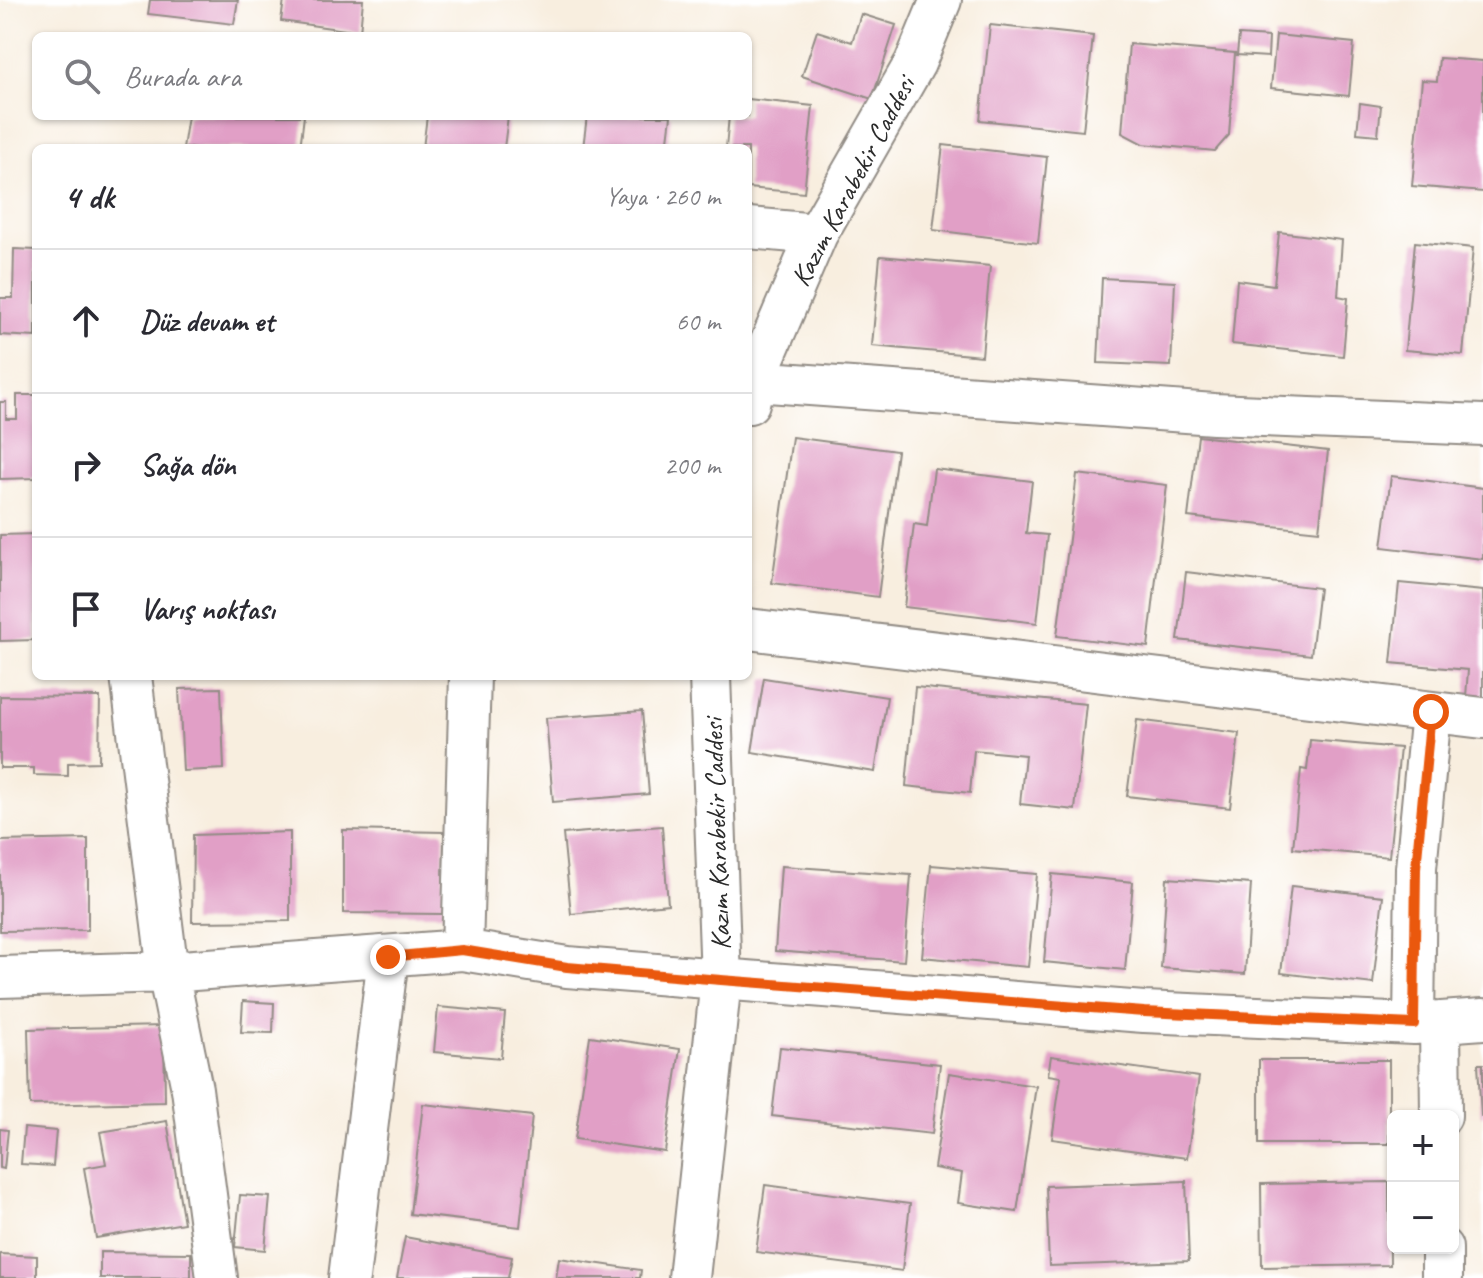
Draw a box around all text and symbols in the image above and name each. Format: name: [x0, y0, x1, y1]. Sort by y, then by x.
search box: [32, 32, 752, 120]
icon: search: [60, 54, 104, 98]
text: Burada ara: [124, 57, 241, 95]
street label: Kazım Karabekir Caddesi: [782, 67, 924, 292]
text: 4 dk: [64, 175, 114, 218]
text: Yaya · 260 m: [605, 180, 720, 213]
icon: ahead: [64, 299, 108, 343]
text: Düz devam et: [140, 302, 274, 340]
text: 60 m: [676, 305, 720, 338]
icon: right: [64, 443, 108, 487]
text: Sağa dön: [140, 446, 236, 484]
text: 200 m: [664, 449, 720, 482]
icon: arrive: [64, 587, 108, 631]
text: Varış noktası: [140, 590, 275, 628]
route start: [1413, 694, 1449, 730]
street label: Kazım Karabekir Caddesi: [695, 714, 738, 951]
route end: [370, 939, 406, 975]
map controls: [1387, 1110, 1459, 1254]
button: +: [1387, 1110, 1459, 1182]
button: −: [1387, 1182, 1459, 1254]

